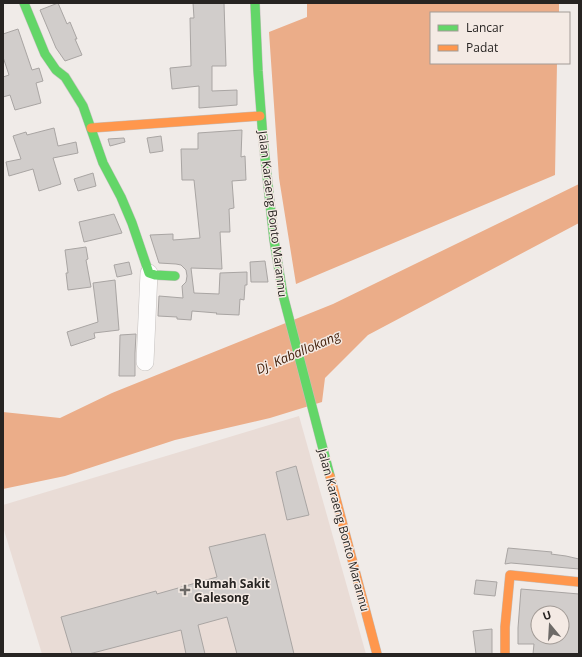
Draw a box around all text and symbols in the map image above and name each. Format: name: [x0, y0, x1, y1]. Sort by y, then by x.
legend: [430, 12, 570, 64]
text: Lancar: [466, 19, 504, 36]
text: Padat: [466, 39, 498, 56]
street label: Jalan Karaeng Bonto Marannu: [254, 129, 292, 298]
water label: Dj. Kaballokang: [253, 326, 344, 378]
street label: Jalan Karaeng Bonto Marannu: [314, 446, 374, 613]
place label: Rumah Sakit Galesong: [194, 575, 270, 606]
marker: Rumah Sakit Galesong: [179, 584, 191, 596]
north arrow: [530, 605, 570, 645]
text: U: [540, 607, 553, 623]

